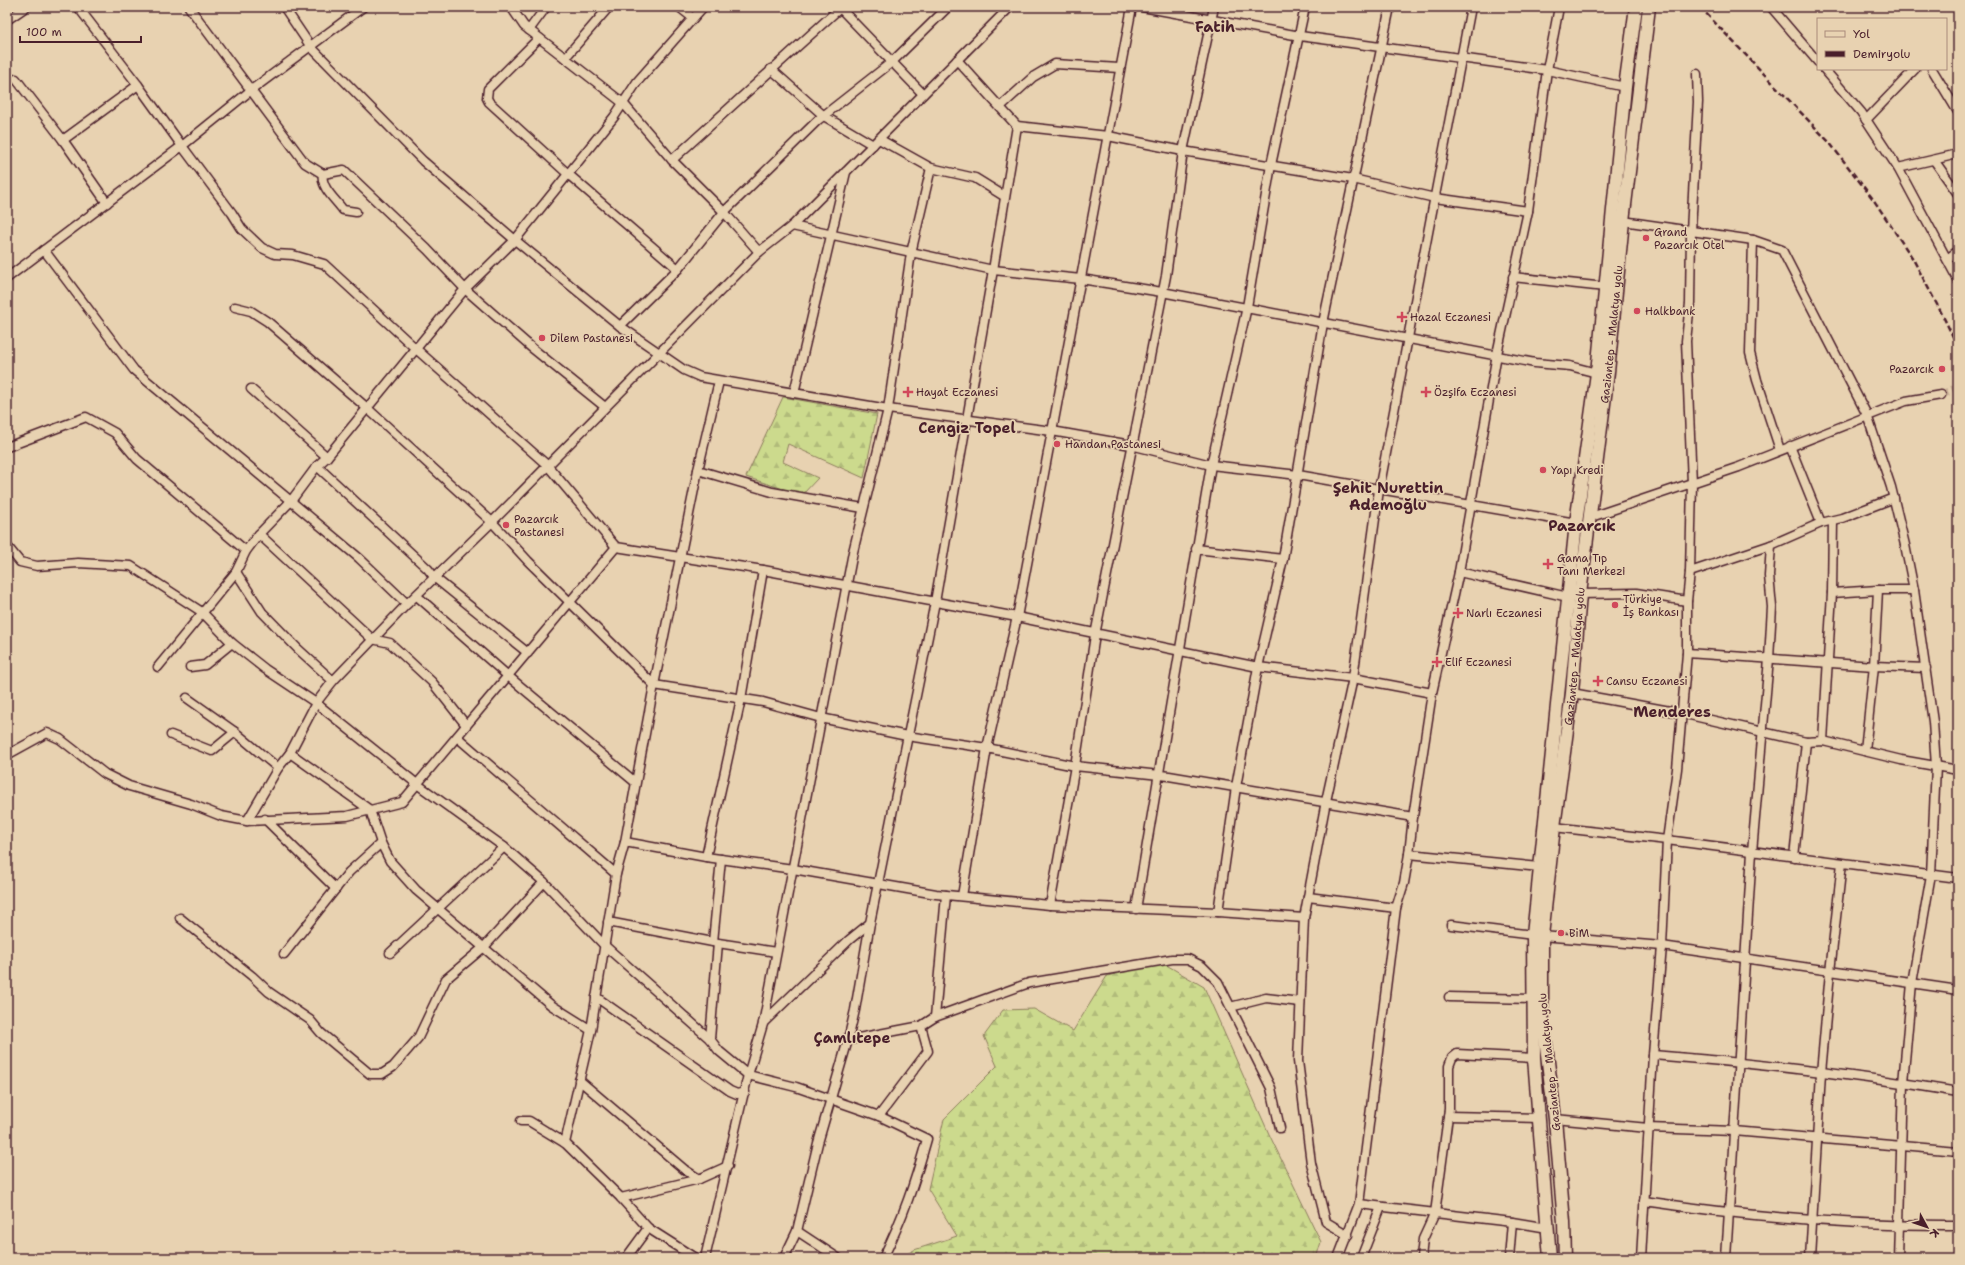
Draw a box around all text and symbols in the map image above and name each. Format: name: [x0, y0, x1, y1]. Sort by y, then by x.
district label: Fatih: [1195, 17, 1235, 37]
scale bar: [20, 18, 141, 44]
legend: [1817, 18, 1947, 70]
text: 100 m: [26, 24, 62, 40]
text: Yol: [1853, 26, 1870, 42]
text: Demiryolu: [1853, 46, 1911, 62]
place label: Grand Pazarcık Otel: [1654, 225, 1725, 253]
marker: Grand Pazarcık Otel: [1641, 233, 1651, 243]
street label: Gaziantep - Malatya yolu: [1597, 265, 1627, 404]
place label: Halkbank: [1645, 304, 1696, 319]
marker: Halkbank: [1632, 306, 1642, 316]
place label: Hazal Eczanesi: [1410, 310, 1491, 325]
marker: Hazal Eczanesi: [1397, 312, 1407, 322]
place label: Dilem Pastanesi: [550, 331, 633, 346]
marker: Dilem Pastanesi: [537, 333, 547, 343]
place label: Pazarcık: [1889, 362, 1934, 377]
marker: Pazarcık: [1937, 364, 1947, 374]
place label: Hayat Eczanesi: [916, 385, 998, 400]
place label: Özşifa Eczanesi: [1434, 385, 1517, 400]
marker: Hayat Eczanesi: [903, 387, 913, 397]
marker: Özşifa Eczanesi: [1421, 387, 1431, 397]
district label: Cengiz Topel: [918, 418, 1016, 438]
place label: Handan Pastanesi: [1065, 437, 1161, 452]
marker: Handan Pastanesi: [1052, 439, 1062, 449]
place label: Yapı Kredi: [1551, 463, 1604, 478]
marker: Yapı Kredi: [1538, 465, 1548, 475]
district label: Şehit Nurettin Ademoğlu: [1333, 478, 1443, 515]
place label: Pazarcık Pastanesi: [514, 512, 564, 540]
district label: Pazarcık: [1548, 516, 1616, 536]
marker: Pazarcık Pastanesi: [501, 520, 511, 530]
place label: Gama Tıp Tanı Merkezi: [1557, 551, 1625, 579]
marker: Gama Tıp Tanı Merkezi: [1542, 558, 1554, 570]
street label: Gaziantep - Malatya yolu: [1561, 586, 1589, 726]
place label: Türkiye İş Bankası: [1623, 592, 1679, 620]
marker: Türkiye İş Bankası: [1610, 600, 1620, 610]
place label: Narlı Eczanesi: [1466, 606, 1542, 621]
marker: Narlı Eczanesi: [1453, 608, 1463, 618]
place label: Elif Eczanesi: [1445, 655, 1512, 670]
marker: Elif Eczanesi: [1432, 657, 1442, 667]
place label: Cansu Eczanesi: [1606, 674, 1688, 689]
marker: Cansu Eczanesi: [1593, 676, 1603, 686]
district label: Menderes: [1633, 702, 1711, 722]
place label: BiM: [1569, 926, 1590, 941]
marker: BiM: [1556, 928, 1566, 938]
street label: Gaziantep - Malatya yolu: [1535, 992, 1564, 1132]
district label: Çamlıtepe: [814, 1028, 890, 1048]
north arrow: [1907, 1207, 1947, 1247]
text: K: [1926, 1225, 1942, 1241]

